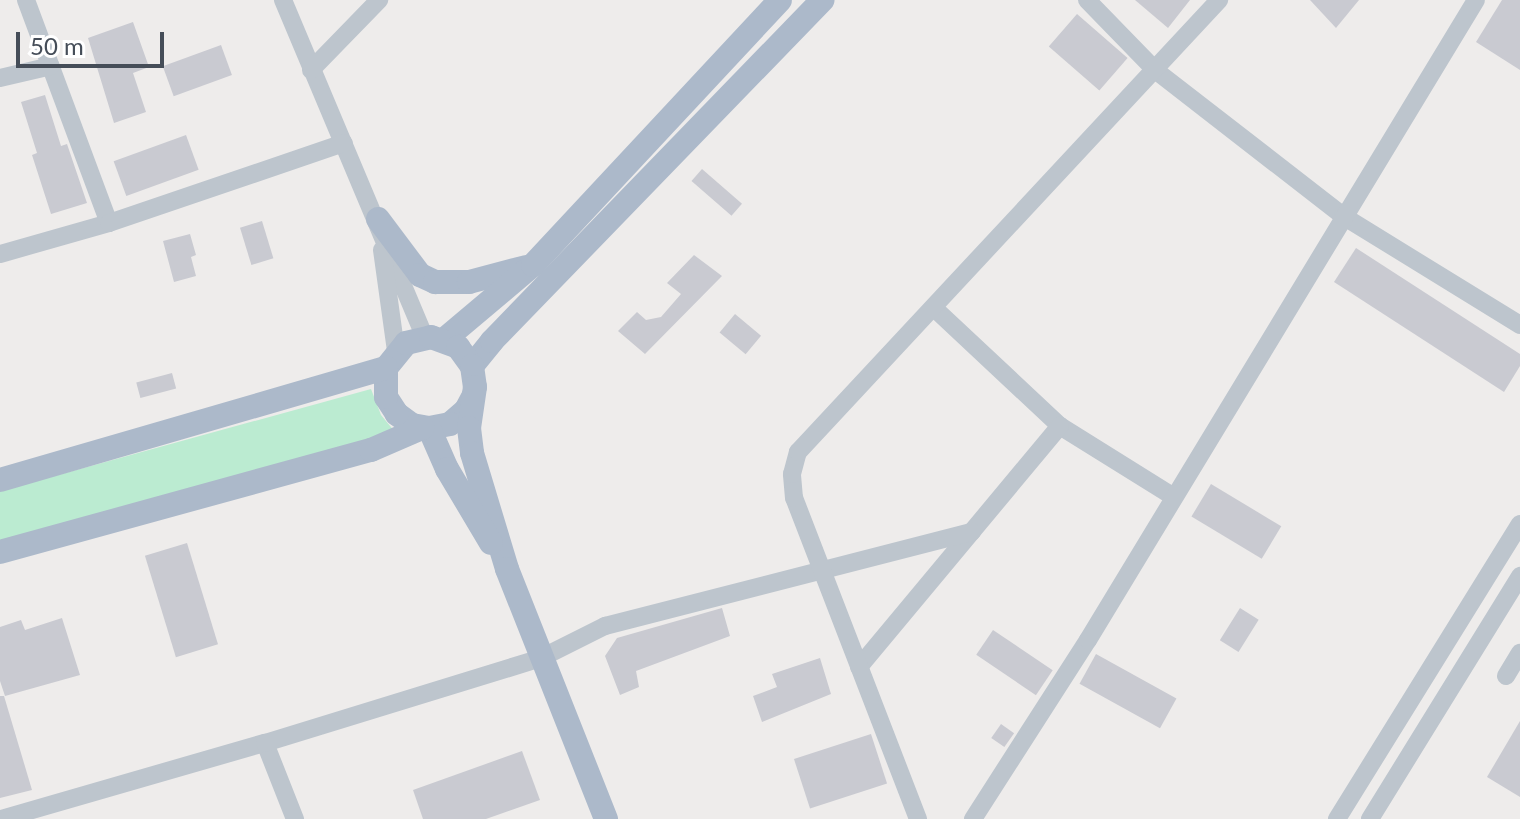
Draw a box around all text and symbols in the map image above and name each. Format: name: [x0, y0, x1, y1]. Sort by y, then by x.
scale bar: [20, 16, 168, 66]
text: 50 m: [30, 31, 84, 60]

